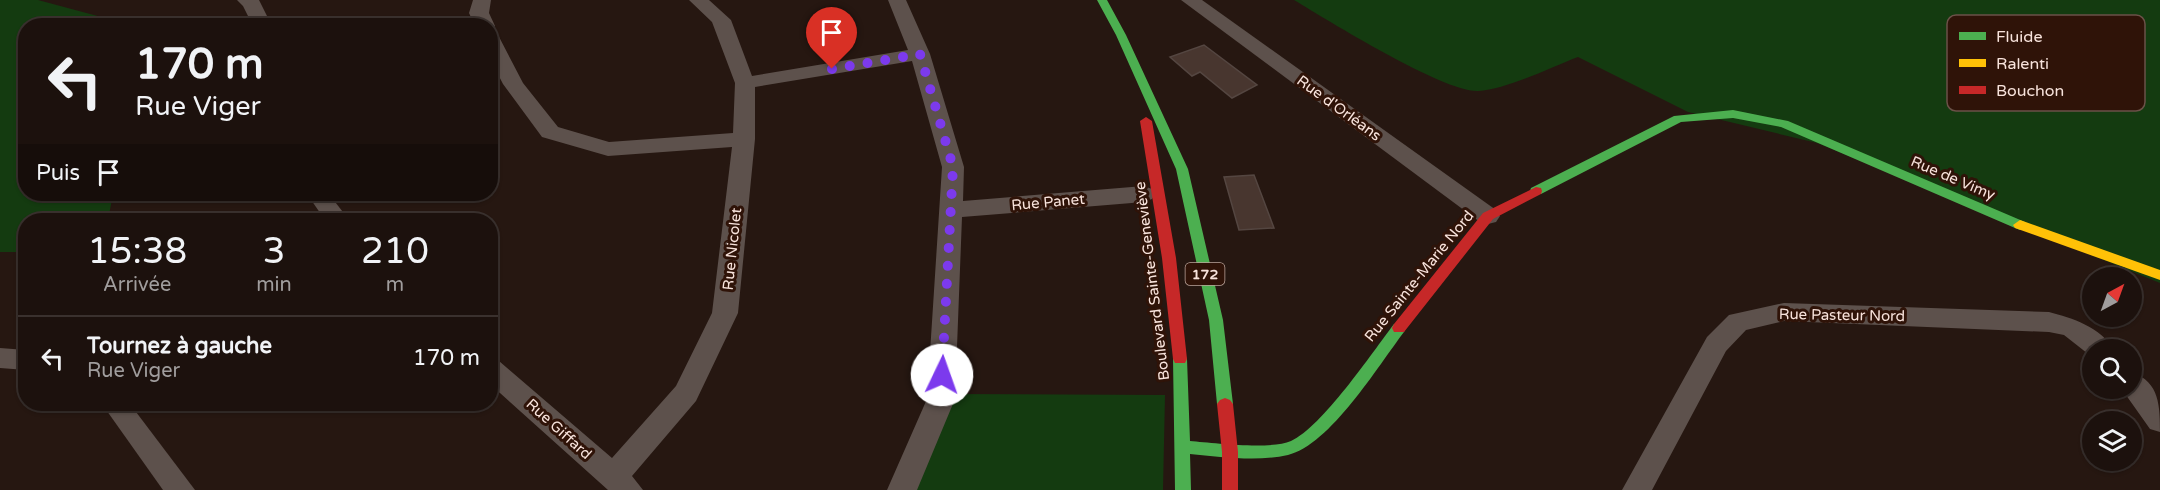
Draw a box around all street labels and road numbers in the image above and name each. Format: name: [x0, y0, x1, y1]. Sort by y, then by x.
street label: Rue d'Orléans: [1293, 71, 1385, 145]
street label: Rue de Vimy: [1908, 152, 1998, 204]
street label: Boulevard Sainte-Geneviève: [1131, 180, 1173, 382]
street label: Rue Panet: [1011, 190, 1086, 214]
street label: Rue Nicolet: [719, 207, 745, 291]
street label: Rue Sainte-Marie Nord: [1361, 207, 1477, 345]
road number: 172: [1186, 263, 1224, 285]
street label: Rue Pasteur Nord: [1779, 305, 1905, 325]
street label: Rue Giffard: [522, 395, 596, 463]

